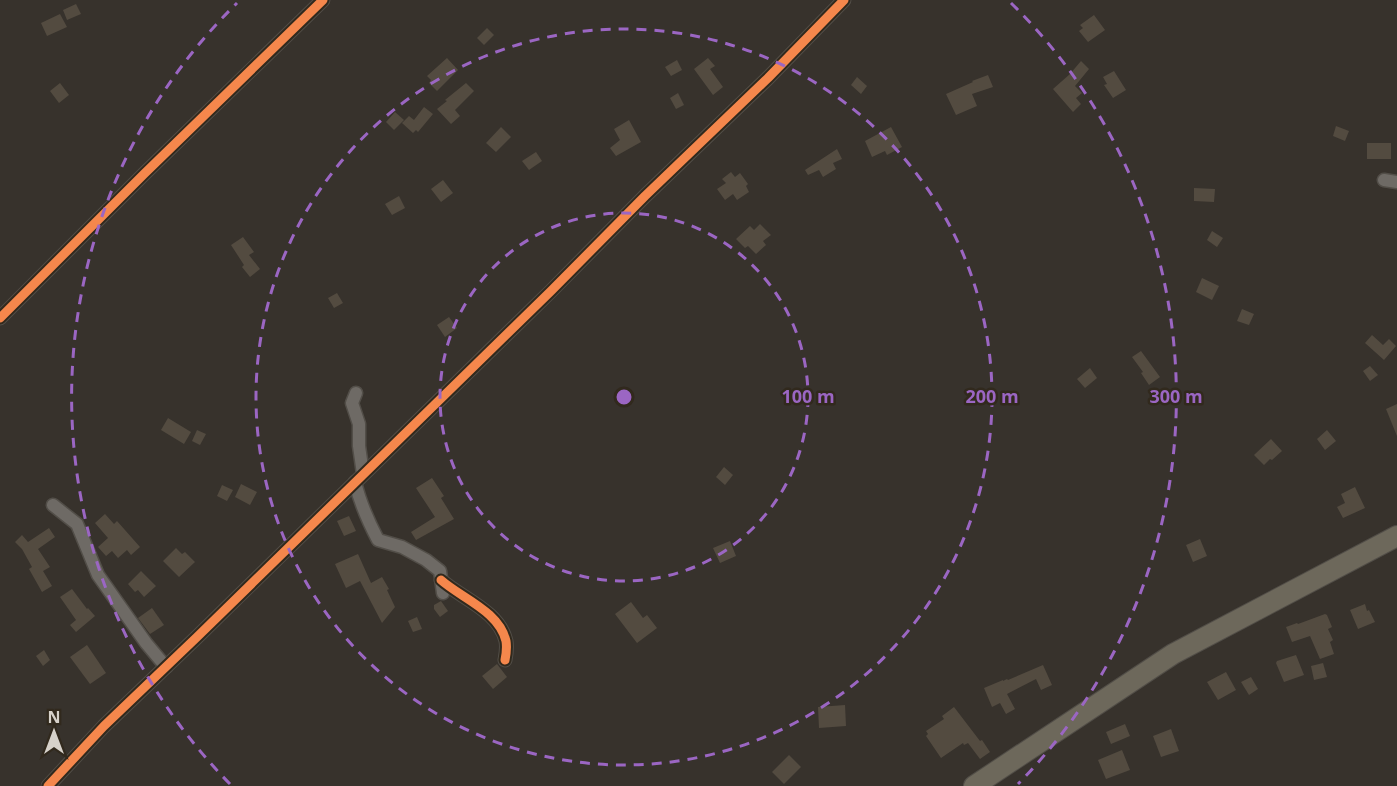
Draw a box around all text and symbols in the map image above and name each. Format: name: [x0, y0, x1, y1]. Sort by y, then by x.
text: 100 m: [781, 384, 835, 408]
text: 200 m: [965, 384, 1019, 408]
text: 300 m: [1149, 384, 1203, 408]
centre of rings: [614, 387, 634, 407]
north arrow: [24, 702, 84, 762]
text: N: [47, 706, 61, 728]

